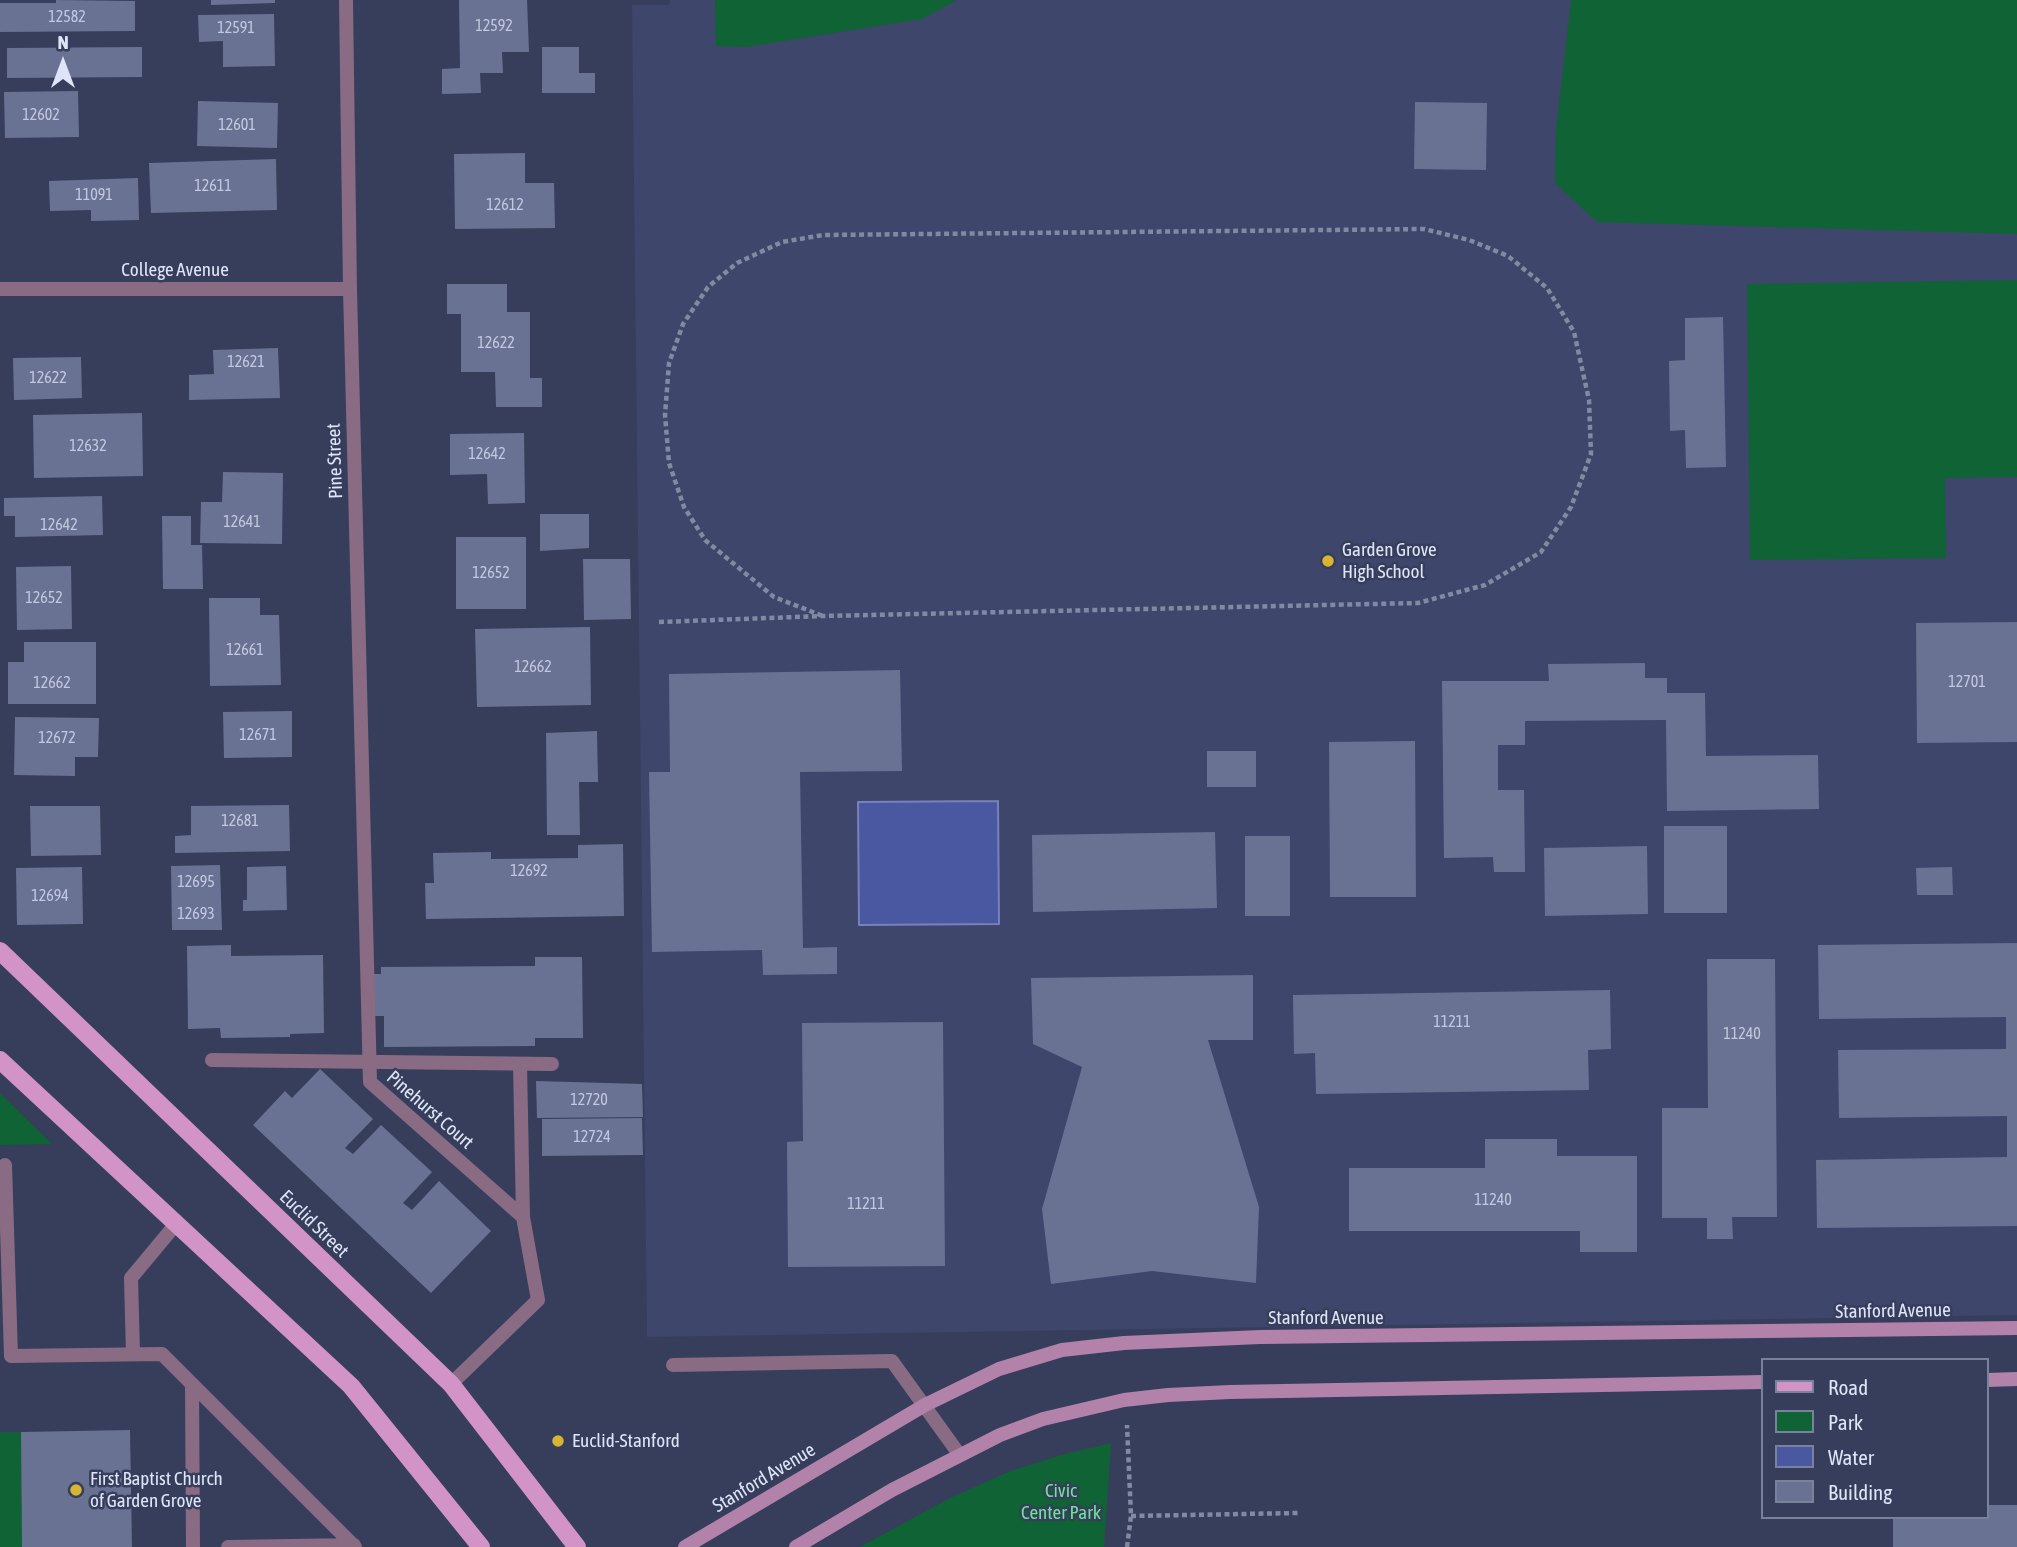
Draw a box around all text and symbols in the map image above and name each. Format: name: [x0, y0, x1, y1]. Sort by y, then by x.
house number: 12582: [48, 7, 86, 27]
house number: 12592: [475, 16, 513, 36]
house number: 12591: [217, 18, 255, 38]
north arrow: [28, 28, 98, 98]
text: N: [57, 31, 69, 53]
house number: 12602: [22, 105, 60, 125]
house number: 12601: [218, 115, 256, 135]
house number: 12611: [194, 176, 232, 196]
house number: 11091: [75, 185, 113, 205]
house number: 12612: [486, 195, 524, 215]
street label: College Avenue: [121, 259, 229, 281]
house number: 12622: [477, 333, 515, 353]
house number: 12621: [227, 352, 265, 372]
house number: 12622: [29, 368, 67, 388]
street label: Pine Street: [322, 423, 348, 499]
house number: 12632: [69, 436, 107, 456]
house number: 12642: [468, 444, 506, 464]
house number: 12641: [223, 512, 261, 532]
house number: 12642: [40, 515, 78, 535]
place label: Garden Grove High School: [1342, 539, 1437, 583]
marker: Garden Grove High School: [1320, 553, 1336, 569]
house number: 12652: [472, 563, 510, 583]
house number: 12652: [25, 588, 63, 608]
house number: 12661: [226, 640, 264, 660]
house number: 12662: [514, 657, 552, 677]
house number: 12701: [1948, 672, 1986, 692]
house number: 12662: [33, 673, 71, 693]
house number: 12671: [239, 725, 277, 745]
house number: 12672: [38, 728, 76, 748]
house number: 12681: [221, 811, 259, 831]
house number: 12692: [510, 861, 548, 881]
house number: 12695: [177, 872, 215, 892]
house number: 12694: [31, 886, 69, 906]
house number: 12693: [177, 904, 215, 924]
house number: 11211: [1433, 1012, 1471, 1032]
house number: 11240: [1723, 1024, 1761, 1044]
street label: Pinehurst Court: [382, 1066, 478, 1154]
house number: 12720: [570, 1090, 608, 1110]
house number: 12724: [573, 1127, 611, 1147]
street label: Euclid Street: [275, 1186, 353, 1262]
house number: 11240: [1474, 1190, 1512, 1210]
house number: 11211: [847, 1194, 885, 1214]
street label: Stanford Avenue: [1835, 1299, 1951, 1323]
street label: Stanford Avenue: [1268, 1307, 1384, 1329]
legend: [1762, 1358, 1989, 1519]
text: Road: [1828, 1375, 1868, 1399]
text: Park: [1828, 1410, 1863, 1434]
place label: Euclid-Stanford: [572, 1430, 680, 1452]
marker: Euclid-Stanford: [550, 1433, 566, 1449]
street label: Stanford Avenue: [709, 1438, 819, 1518]
text: Water: [1828, 1445, 1874, 1469]
place label: First Baptist Church of Garden Grove: [90, 1468, 223, 1512]
park label: Civic Center Park: [1021, 1480, 1101, 1524]
text: Building: [1828, 1480, 1892, 1504]
marker: First Baptist Church of Garden Grove: [68, 1482, 84, 1498]

